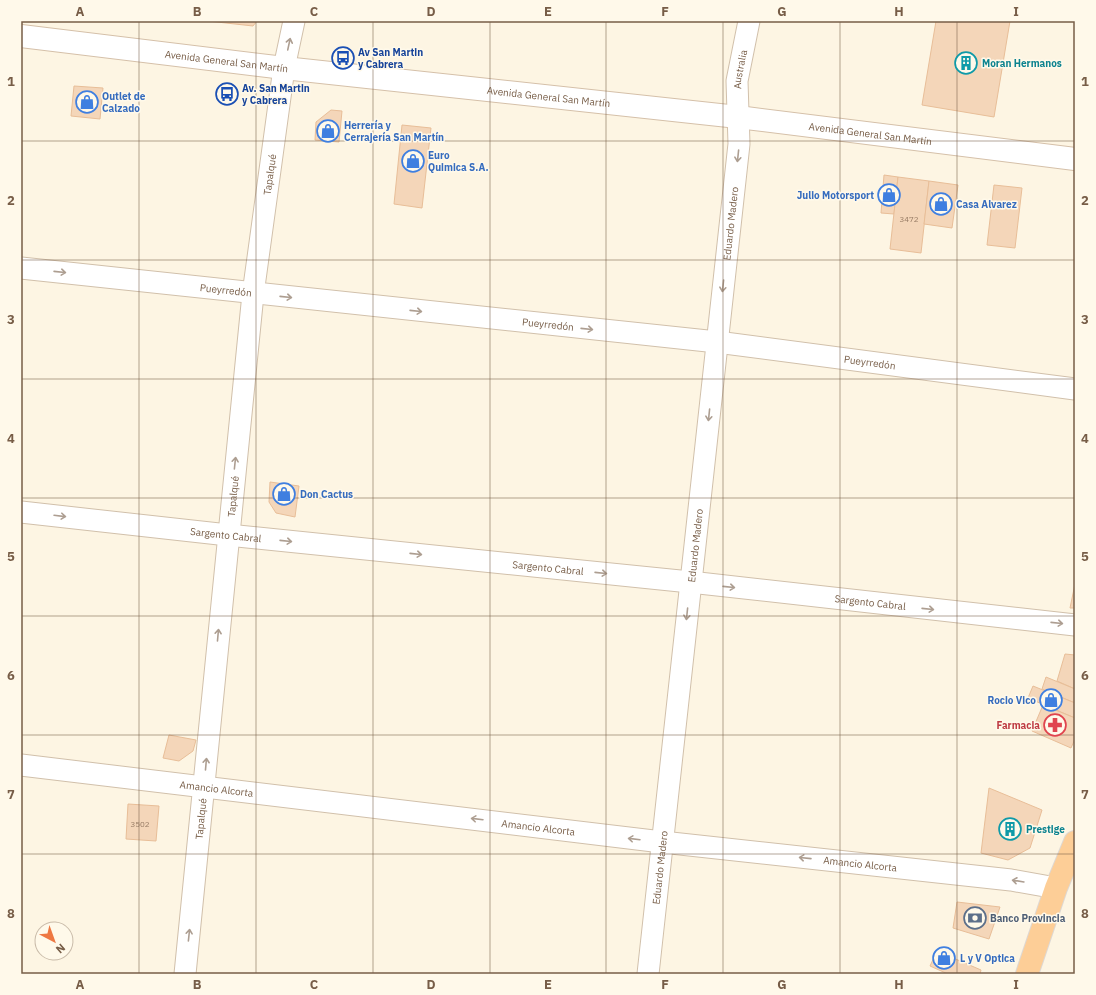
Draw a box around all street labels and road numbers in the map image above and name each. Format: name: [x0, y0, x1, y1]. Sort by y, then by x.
street label: Avenida General San Martín: [164, 47, 289, 75]
street label: Australia: [730, 48, 750, 89]
street label: Avenida General San Martín: [486, 83, 611, 110]
street label: Avenida General San Martín: [808, 119, 933, 148]
street label: Tapalqué: [260, 153, 279, 196]
street label: Eduardo Madero: [720, 186, 741, 261]
street label: Pueyrredón: [199, 281, 252, 299]
street label: Pueyrredón: [521, 315, 575, 333]
street label: Pueyrredón: [843, 352, 896, 372]
street label: Tapalqué: [224, 475, 241, 518]
street label: Eduardo Madero: [684, 508, 706, 583]
street label: Sargento Cabral: [189, 524, 262, 545]
street label: Sargento Cabral: [512, 557, 585, 578]
street label: Sargento Cabral: [834, 592, 907, 613]
street label: Amancio Alcorta: [179, 778, 255, 799]
street label: Tapalqué: [192, 797, 209, 840]
street label: Amancio Alcorta: [501, 816, 576, 838]
street label: Eduardo Madero: [649, 830, 670, 905]
street label: Amancio Alcorta: [823, 853, 898, 874]

